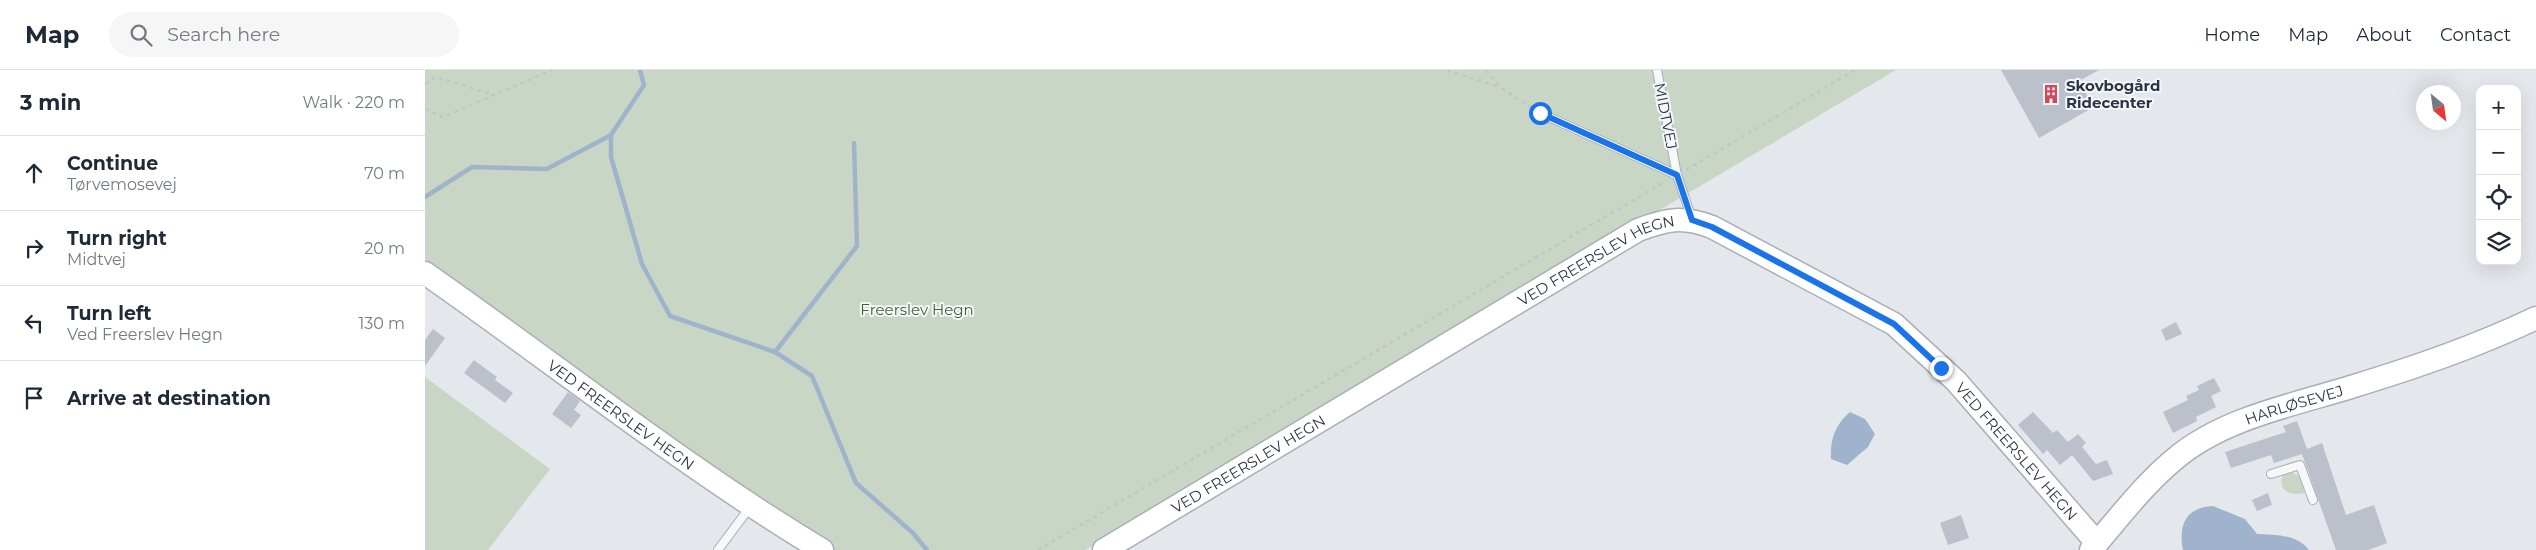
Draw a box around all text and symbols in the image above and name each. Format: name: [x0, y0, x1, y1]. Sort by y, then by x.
search box: [109, 12, 459, 57]
text: Map: [25, 20, 79, 49]
icon: search: [127, 21, 155, 49]
text: Search here: [167, 23, 280, 46]
text: Home: [2204, 24, 2260, 46]
text: Map: [2288, 24, 2328, 46]
text: About: [2356, 24, 2412, 46]
text: Contact: [2440, 24, 2511, 46]
place label: Skovbogård Ridecenter: [2066, 76, 2160, 112]
street label: MIDTVEJ: [1650, 81, 1682, 151]
building icon: Skovbogård Ridecenter: [2040, 83, 2062, 105]
north arrow: [2416, 85, 2461, 130]
map controls: [2476, 85, 2521, 265]
button: +: [2476, 85, 2521, 130]
text: 3 min: [20, 90, 81, 115]
text: Walk · 220 m: [302, 93, 405, 112]
route start: [1529, 102, 1552, 125]
button: −: [2476, 130, 2521, 175]
text: Continue: [67, 152, 158, 175]
icon: ahead: [20, 159, 48, 187]
text: 70 m: [364, 164, 405, 183]
text: Tørvemosevej: [67, 175, 177, 194]
button: locate: [2476, 175, 2521, 220]
street label: VED FREERSLEV HEGN: [1514, 211, 1676, 309]
button: layers: [2476, 220, 2521, 265]
text: Turn right: [67, 227, 167, 250]
icon: right: [20, 234, 48, 262]
text: 20 m: [364, 239, 405, 258]
text: Midtvej: [67, 250, 126, 269]
park label: Freerslev Hegn: [860, 300, 974, 319]
text: Turn left: [67, 302, 152, 325]
icon: left: [20, 309, 48, 337]
text: 130 m: [358, 314, 405, 333]
text: Ved Freerslev Hegn: [67, 325, 223, 344]
street label: VED FREERSLEV HEGN: [544, 355, 698, 474]
route end: [1930, 357, 1953, 380]
street label: VED FREERSLEV HEGN: [1952, 378, 2082, 524]
street label: HARLØSEVEJ: [2242, 380, 2346, 428]
icon: arrive: [20, 384, 48, 412]
text: Arrive at destination: [67, 387, 271, 410]
street label: VED FREERSLEV HEGN: [1168, 410, 1329, 517]

